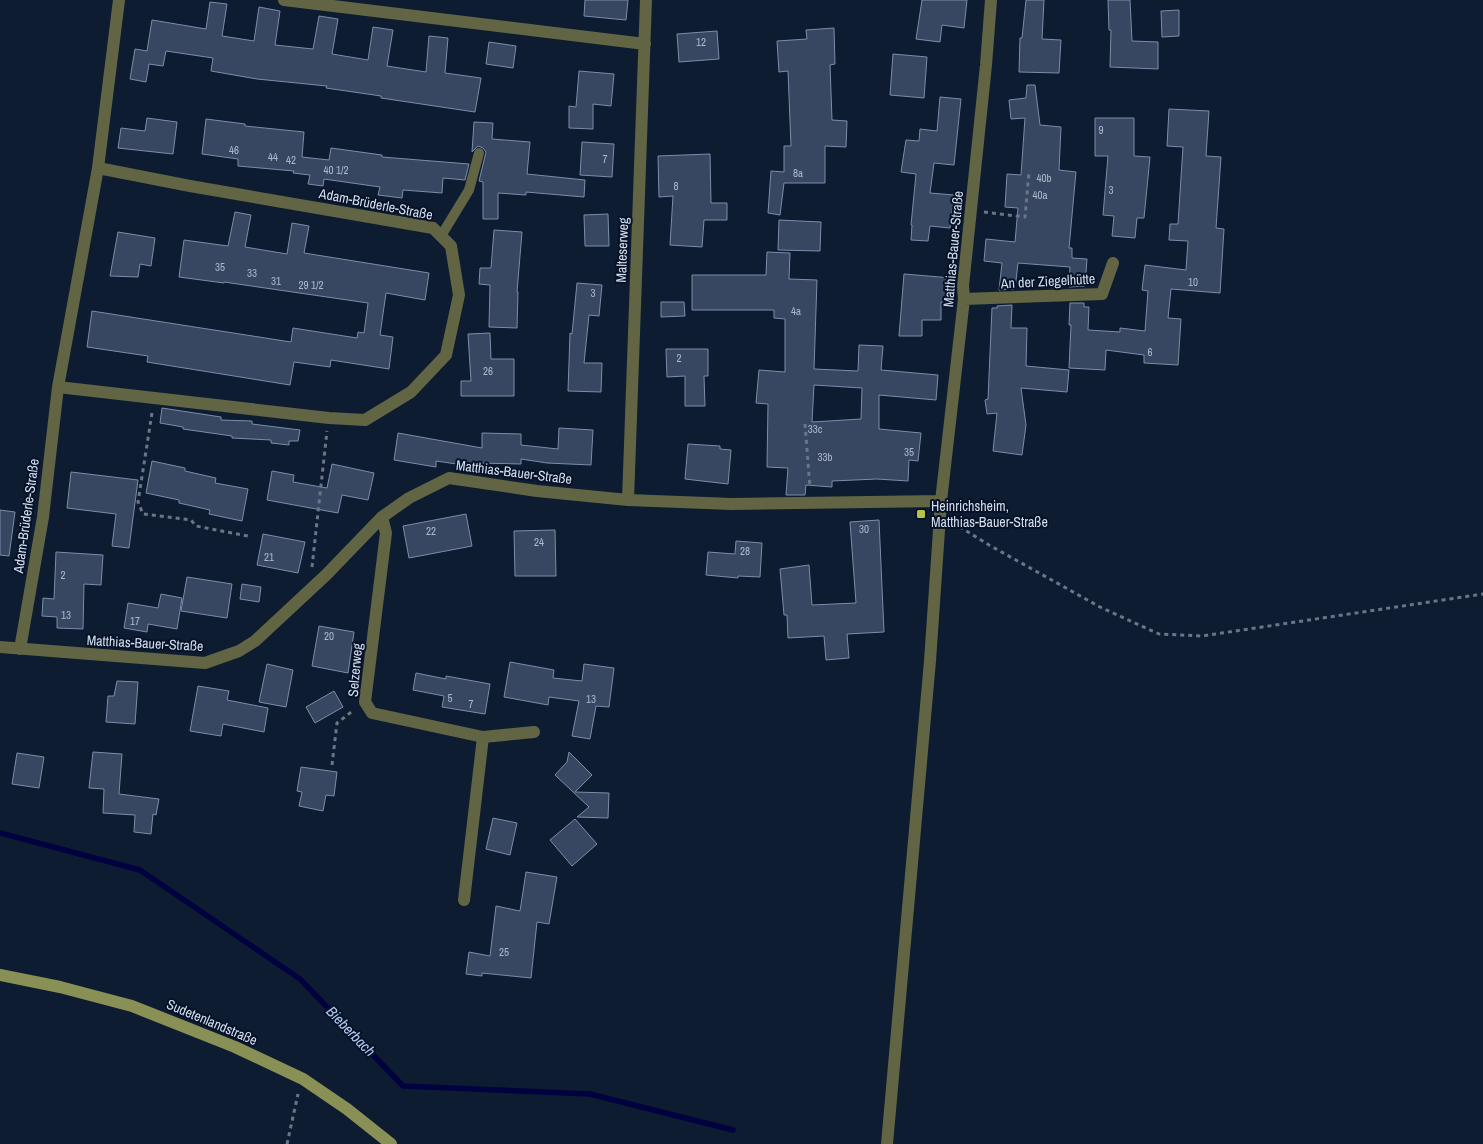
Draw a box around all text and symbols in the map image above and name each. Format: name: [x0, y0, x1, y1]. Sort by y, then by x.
house number: 12: [696, 35, 706, 49]
house number: 9: [1098, 123, 1104, 137]
house number: 46: [229, 143, 239, 157]
house number: 44: [268, 150, 278, 164]
house number: 7: [602, 152, 608, 166]
house number: 42: [286, 153, 296, 167]
house number: 40 1/2: [323, 163, 349, 177]
house number: 8a: [793, 166, 803, 180]
house number: 40b: [1036, 171, 1052, 185]
house number: 8: [673, 179, 679, 193]
house number: 3: [1108, 183, 1114, 197]
street label: Adam-Brüderle-Straße: [317, 184, 434, 224]
house number: 40a: [1032, 188, 1048, 202]
street label: Matthias-Bauer-Straße: [939, 190, 967, 308]
street label: Malteserweg: [612, 217, 632, 283]
house number: 35: [215, 260, 225, 274]
house number: 33: [247, 266, 257, 280]
street label: An der Ziegelhütte: [999, 270, 1096, 293]
house number: 31: [271, 274, 281, 288]
house number: 10: [1188, 275, 1198, 289]
house number: 29 1/2: [298, 278, 324, 292]
house number: 3: [590, 286, 596, 300]
house number: 4a: [791, 304, 801, 318]
house number: 6: [1147, 345, 1153, 359]
house number: 2: [676, 351, 682, 365]
house number: 26: [483, 364, 493, 378]
house number: 33c: [808, 422, 823, 436]
house number: 35: [904, 445, 914, 459]
house number: 33b: [817, 450, 833, 464]
street label: Matthias-Bauer-Straße: [455, 456, 573, 488]
street label: Adam-Brüderle-Straße: [9, 458, 43, 575]
place label: Heinrichsheim, Matthias-Bauer-Straße: [931, 497, 1048, 531]
marker: Heinrichsheim, Matthias-Bauer-Straße: [915, 508, 927, 520]
house number: 30: [859, 522, 869, 536]
house number: 22: [426, 524, 436, 538]
house number: 24: [534, 535, 544, 549]
house number: 28: [740, 544, 750, 558]
house number: 21: [264, 550, 274, 564]
house number: 2: [60, 568, 66, 582]
house number: 13: [61, 608, 71, 622]
house number: 17: [130, 614, 140, 628]
house number: 20: [324, 629, 334, 643]
street label: Matthias-Bauer-Straße: [86, 631, 204, 655]
street label: Selzerweg: [344, 642, 366, 697]
house number: 5: [447, 691, 453, 705]
house number: 13: [586, 692, 596, 706]
house number: 7: [468, 697, 474, 711]
house number: 25: [499, 945, 509, 959]
street label: Sudetenlandstraße: [164, 995, 260, 1049]
water label: Bieberbach: [322, 1001, 381, 1061]

